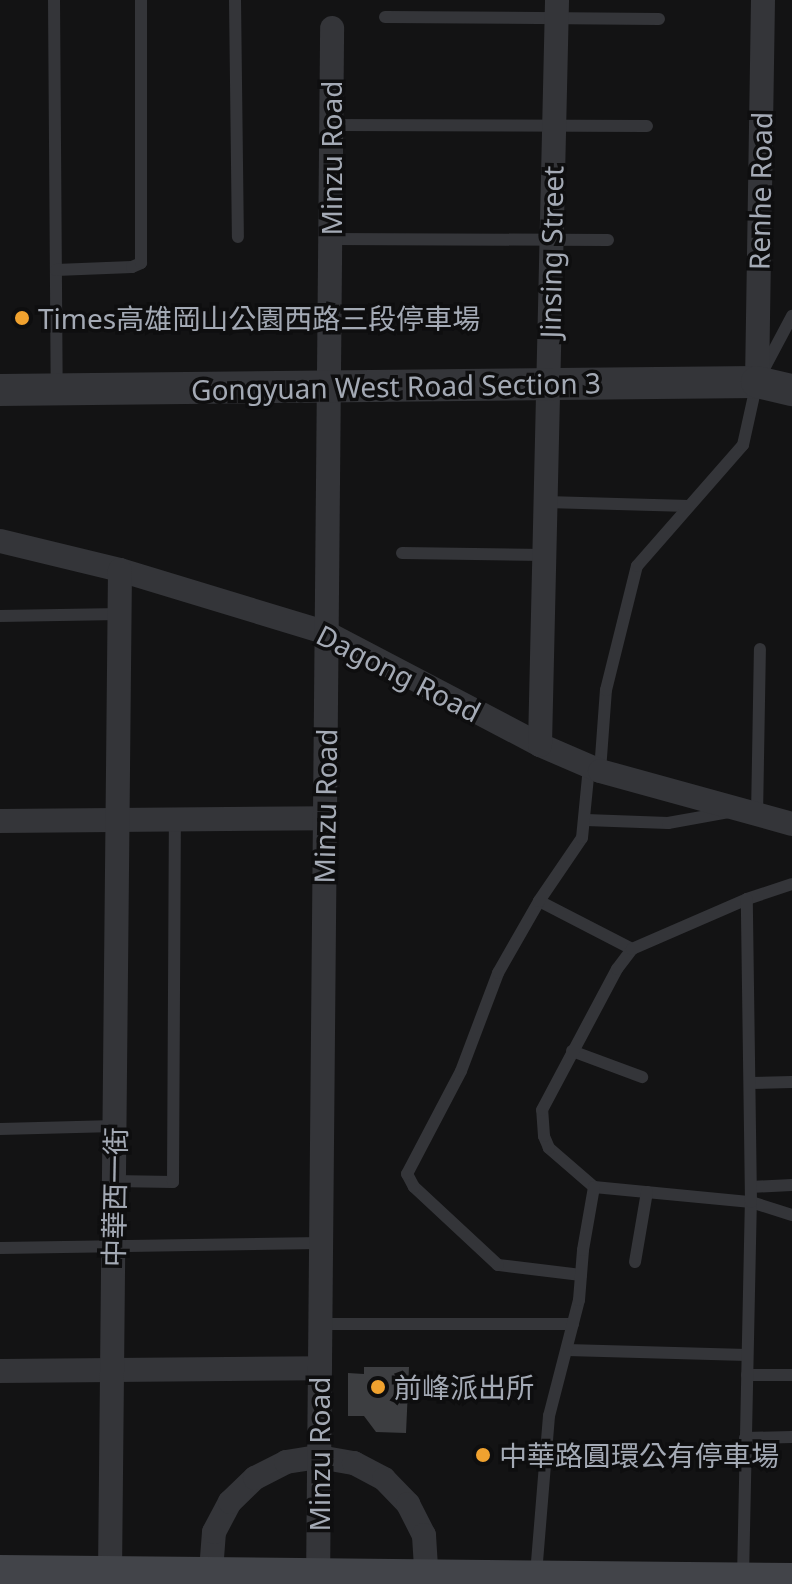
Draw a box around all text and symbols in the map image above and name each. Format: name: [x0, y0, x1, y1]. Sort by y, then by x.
street label: Minzu Road: [314, 81, 348, 235]
street label: Renhe Road: [742, 112, 778, 270]
street label: Jinsing Street: [533, 165, 569, 339]
place label: Times高雄岡山公園西路三段停車場: [38, 301, 480, 335]
marker: Times高雄岡山公園西路三段停車場: [13, 309, 31, 327]
street label: Gongyuan West Road Section 3: [191, 366, 601, 406]
street label: Dagong Road: [311, 617, 487, 729]
street label: Minzu Road: [307, 728, 343, 884]
street label: 中華西一街: [96, 1127, 132, 1267]
place label: 前峰派出所: [394, 1370, 534, 1404]
street label: Minzu Road: [302, 1377, 336, 1531]
marker: 前峰派出所: [369, 1378, 387, 1396]
place label: 中華路圓環公有停車場: [499, 1438, 779, 1472]
marker: 中華路圓環公有停車場: [474, 1446, 492, 1464]

